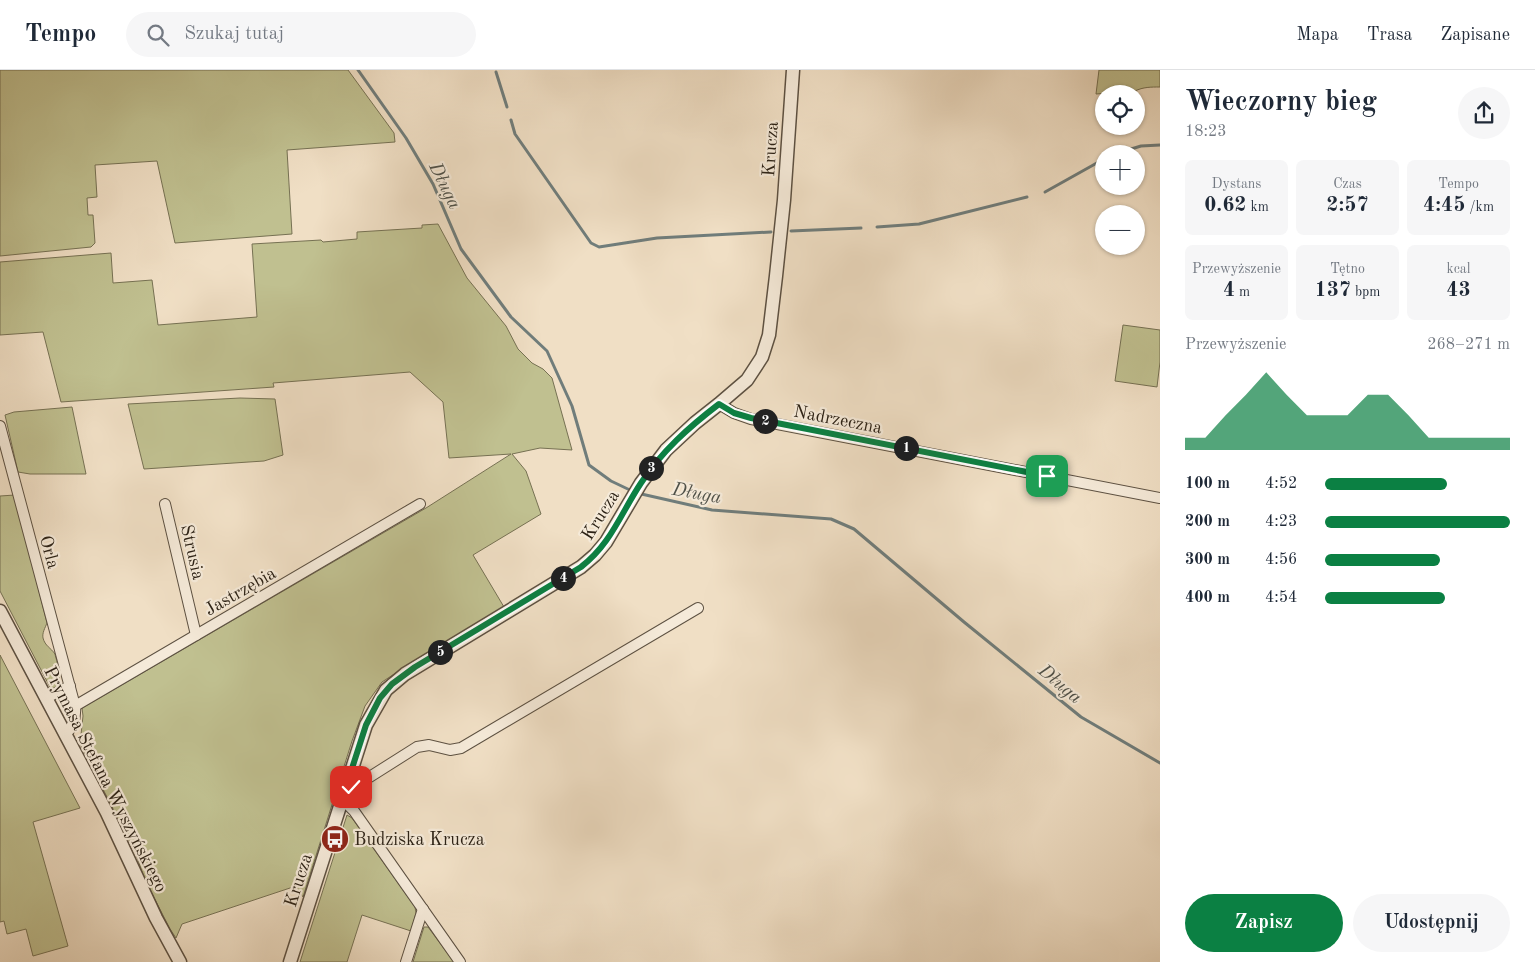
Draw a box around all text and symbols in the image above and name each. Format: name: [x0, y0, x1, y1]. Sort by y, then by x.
search box: [126, 12, 476, 57]
icon: search: [144, 21, 172, 49]
text: Tempo: [25, 23, 96, 47]
text: Szukaj tutaj: [184, 25, 284, 44]
text: Mapa: [1296, 26, 1339, 44]
text: Trasa: [1367, 26, 1412, 44]
text: Zapisane: [1440, 26, 1510, 44]
map controls: [1095, 85, 1145, 255]
button: locate: [1095, 85, 1145, 135]
button: share: [1458, 87, 1510, 139]
text: Wieczorny bieg: [1185, 89, 1377, 117]
street label: Krucza: [760, 121, 782, 177]
text: 18:23: [1185, 124, 1227, 140]
button: +: [1095, 145, 1145, 195]
water label: Długa: [424, 159, 463, 213]
text: Dystans: [1212, 177, 1261, 191]
text: Czas: [1333, 177, 1362, 191]
text: Tempo: [1438, 177, 1479, 191]
text: 0.62: [1204, 195, 1247, 216]
text: 2:57: [1326, 195, 1369, 216]
text: 4:45: [1423, 195, 1465, 216]
text: km: [1247, 200, 1269, 214]
text: /km: [1465, 200, 1494, 214]
button: −: [1095, 205, 1145, 255]
text: Przewyższenie: [1192, 262, 1281, 276]
text: Tętno: [1330, 262, 1365, 276]
text: kcal: [1446, 262, 1471, 276]
text: 4: [1223, 280, 1235, 301]
text: 137: [1314, 280, 1351, 301]
text: 43: [1446, 280, 1471, 301]
text: m: [1235, 285, 1250, 299]
text: bpm: [1351, 285, 1381, 299]
text: Przewyższenie: [1185, 337, 1286, 353]
text: 268–271 m: [1427, 337, 1510, 353]
street label: Nadrzeczna: [792, 403, 884, 437]
pin: 2: [752, 408, 778, 434]
text: 2: [761, 414, 770, 428]
pin: 1: [894, 436, 918, 460]
text: 1: [902, 441, 911, 455]
pin: [1026, 455, 1068, 497]
pin: 3: [638, 456, 664, 480]
text: 3: [647, 461, 656, 475]
icon: arrive: [1033, 462, 1061, 490]
text: 100 m: [1185, 476, 1230, 492]
text: 4:52: [1265, 476, 1297, 492]
water label: Długa: [669, 481, 723, 508]
street label: Krucza: [579, 487, 623, 544]
text: 200 m: [1185, 514, 1230, 530]
text: 4:23: [1265, 514, 1297, 530]
street label: Strusia: [177, 523, 207, 582]
street label: Orla: [36, 534, 62, 571]
text: 300 m: [1185, 552, 1230, 568]
text: 4:56: [1265, 552, 1297, 568]
street label: Jastrzębia: [202, 564, 279, 619]
pin: 4: [550, 566, 576, 590]
text: 4: [559, 571, 568, 585]
text: 400 m: [1185, 590, 1230, 606]
text: 4:54: [1265, 590, 1297, 606]
pin: 5: [428, 640, 452, 664]
text: 5: [436, 645, 445, 659]
water label: Długa: [1033, 661, 1085, 708]
street label: Prymasa Stefana Wyszyńskiego: [40, 664, 170, 895]
pin: [330, 766, 372, 808]
icon: check: [337, 773, 365, 801]
bus stop icon: Budziska Krucza: [320, 824, 350, 854]
place label: Budziska Krucza: [354, 831, 485, 849]
street label: Krucza: [282, 851, 316, 909]
button: Zapisz: [1185, 894, 1343, 952]
button: Udostępnij: [1353, 894, 1510, 952]

